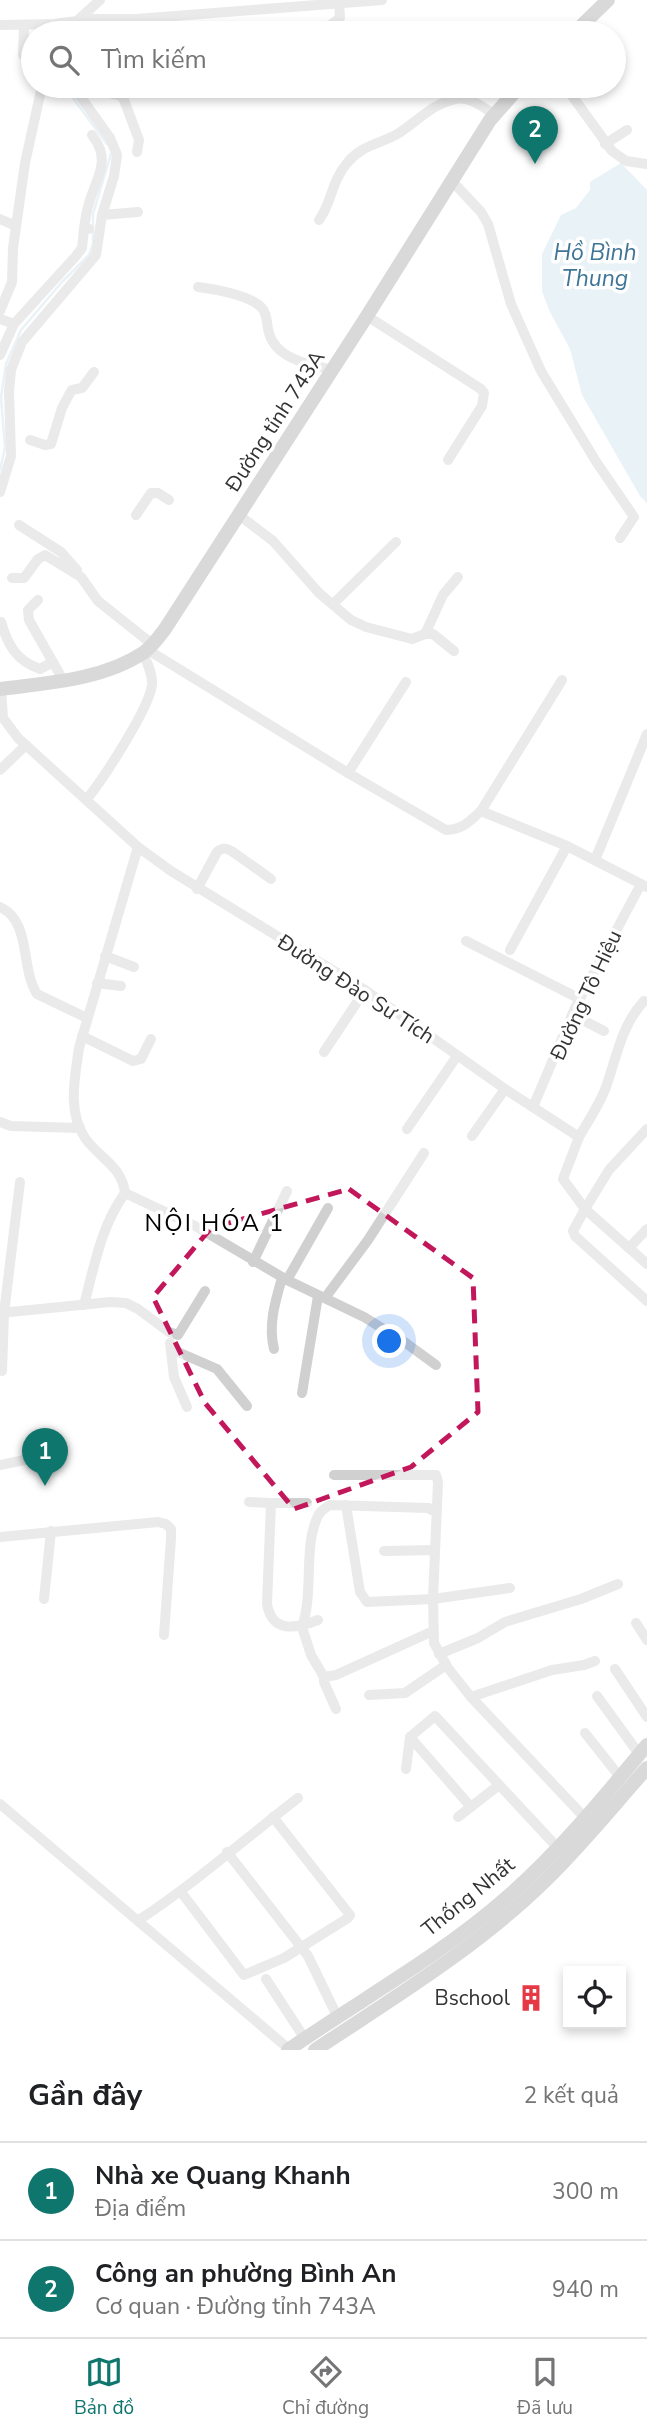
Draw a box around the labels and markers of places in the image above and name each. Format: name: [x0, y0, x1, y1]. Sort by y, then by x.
pin: 2: [512, 106, 558, 164]
pin: 1: [22, 1428, 68, 1486]
building icon: Bschool: [516, 1983, 546, 2013]
place label: Bschool: [434, 1984, 511, 2012]

